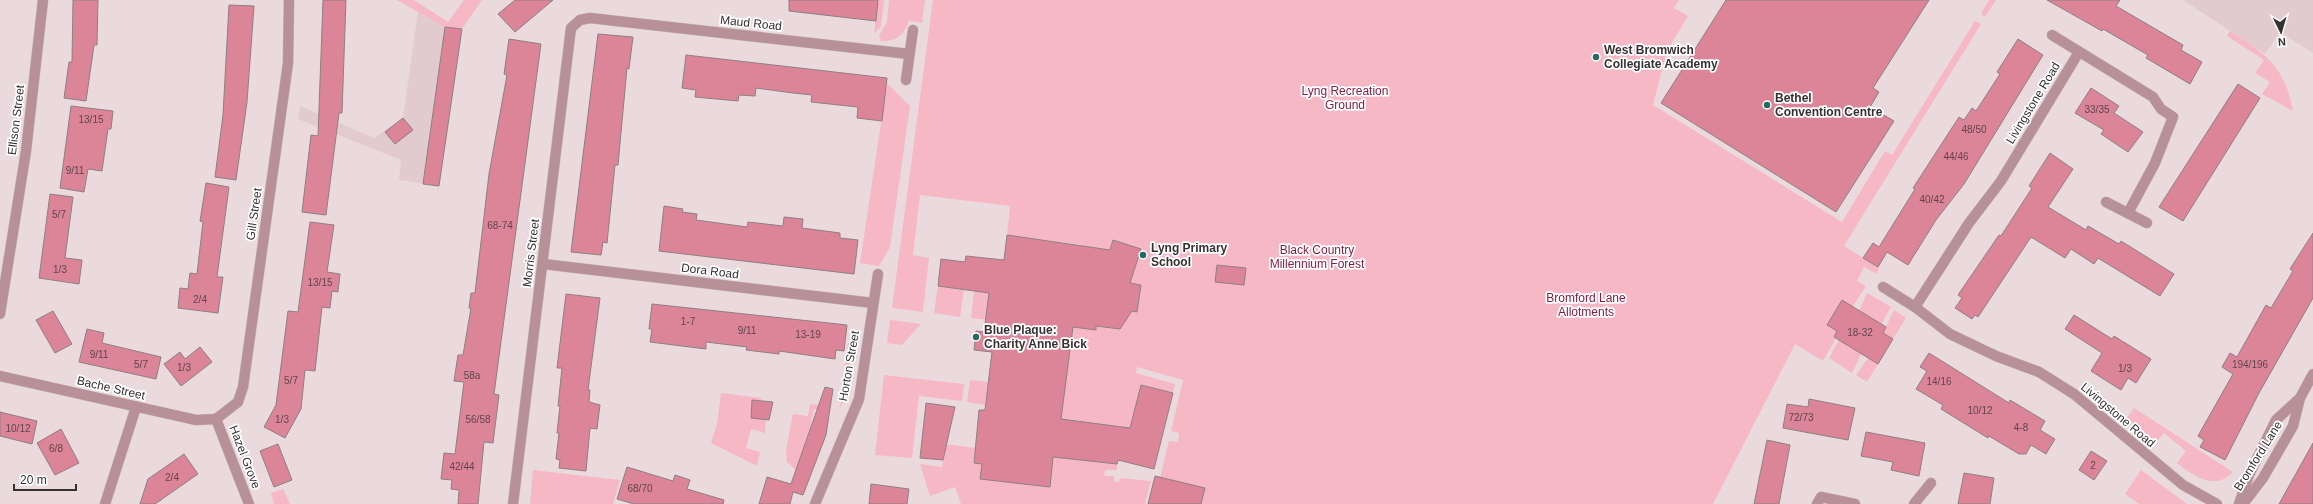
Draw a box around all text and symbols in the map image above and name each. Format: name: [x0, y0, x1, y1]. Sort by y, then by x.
north arrow: [2261, 12, 2301, 52]
street label: Maud Road: [719, 13, 783, 33]
text: N: [2277, 36, 2286, 48]
place label: West Bromwich Collegiate Academy: [1604, 43, 1718, 71]
marker: West Bromwich Collegiate Academy: [1591, 52, 1601, 62]
street label: Livingstone Road: [2003, 60, 2063, 146]
street label: Ellison Street: [5, 83, 27, 156]
park label: Lyng Recreation Ground: [1302, 84, 1388, 112]
place label: Bethel Convention Centre: [1775, 91, 1883, 119]
marker: Bethel Convention Centre: [1762, 100, 1772, 110]
house number: 33/35: [2084, 104, 2110, 115]
house number: 13/15: [78, 114, 104, 125]
house number: 48/50: [1961, 124, 1987, 135]
house number: 44/46: [1943, 151, 1969, 162]
house number: 9/11: [66, 165, 85, 176]
street label: Gill Street: [243, 186, 265, 241]
house number: 40/42: [1919, 194, 1945, 205]
house number: 5/7: [52, 209, 66, 220]
street label: Morris Street: [520, 217, 542, 288]
house number: 68-74: [487, 220, 513, 231]
place label: Lyng Primary School: [1151, 241, 1228, 269]
park label: Black Country Millennium Forest: [1270, 243, 1365, 271]
marker: Lyng Primary School: [1138, 250, 1148, 260]
street label: Dora Road: [680, 261, 740, 281]
house number: 1/3: [53, 264, 67, 275]
house number: 13/15: [307, 277, 333, 288]
park label: Bromford Lane Allotments: [1546, 291, 1626, 319]
house number: 2/4: [193, 294, 207, 305]
house number: 1-7: [681, 316, 696, 327]
place label: Blue Plaque: Charity Anne Bick: [984, 323, 1087, 351]
house number: 9/11: [738, 325, 757, 336]
house number: 18-32: [1847, 327, 1873, 338]
house number: 13-19: [795, 329, 821, 340]
street label: Horton Street: [836, 329, 862, 402]
marker: Blue Plaque: Charity Anne Bick: [971, 332, 981, 342]
house number: 9/11: [90, 349, 109, 360]
house number: 5/7: [134, 359, 148, 370]
house number: 194/196: [2232, 359, 2269, 370]
house number: 1/3: [177, 362, 191, 373]
house number: 1/3: [2118, 363, 2132, 374]
house number: 58a: [464, 370, 481, 381]
street label: Bache Street: [76, 373, 147, 403]
house number: 5/7: [284, 375, 298, 386]
house number: 14/16: [1926, 376, 1952, 387]
street label: Livingstone Road: [2078, 380, 2158, 450]
house number: 10/12: [1967, 405, 1993, 416]
house number: 72/73: [1788, 412, 1814, 423]
house number: 1/3: [275, 414, 289, 425]
house number: 56/58: [465, 414, 491, 425]
street label: Bromford Lane: [2231, 418, 2285, 493]
house number: 4-8: [2014, 422, 2029, 433]
house number: 10/12: [5, 423, 31, 434]
street label: Hazel Grove: [227, 423, 264, 491]
house number: 6/8: [49, 443, 63, 454]
house number: 2: [2090, 460, 2096, 471]
house number: 42/44: [449, 461, 475, 472]
scale bar: [14, 466, 76, 492]
house number: 2/4: [165, 472, 179, 483]
text: 20 m: [20, 473, 47, 487]
house number: 68/70: [627, 483, 653, 494]

